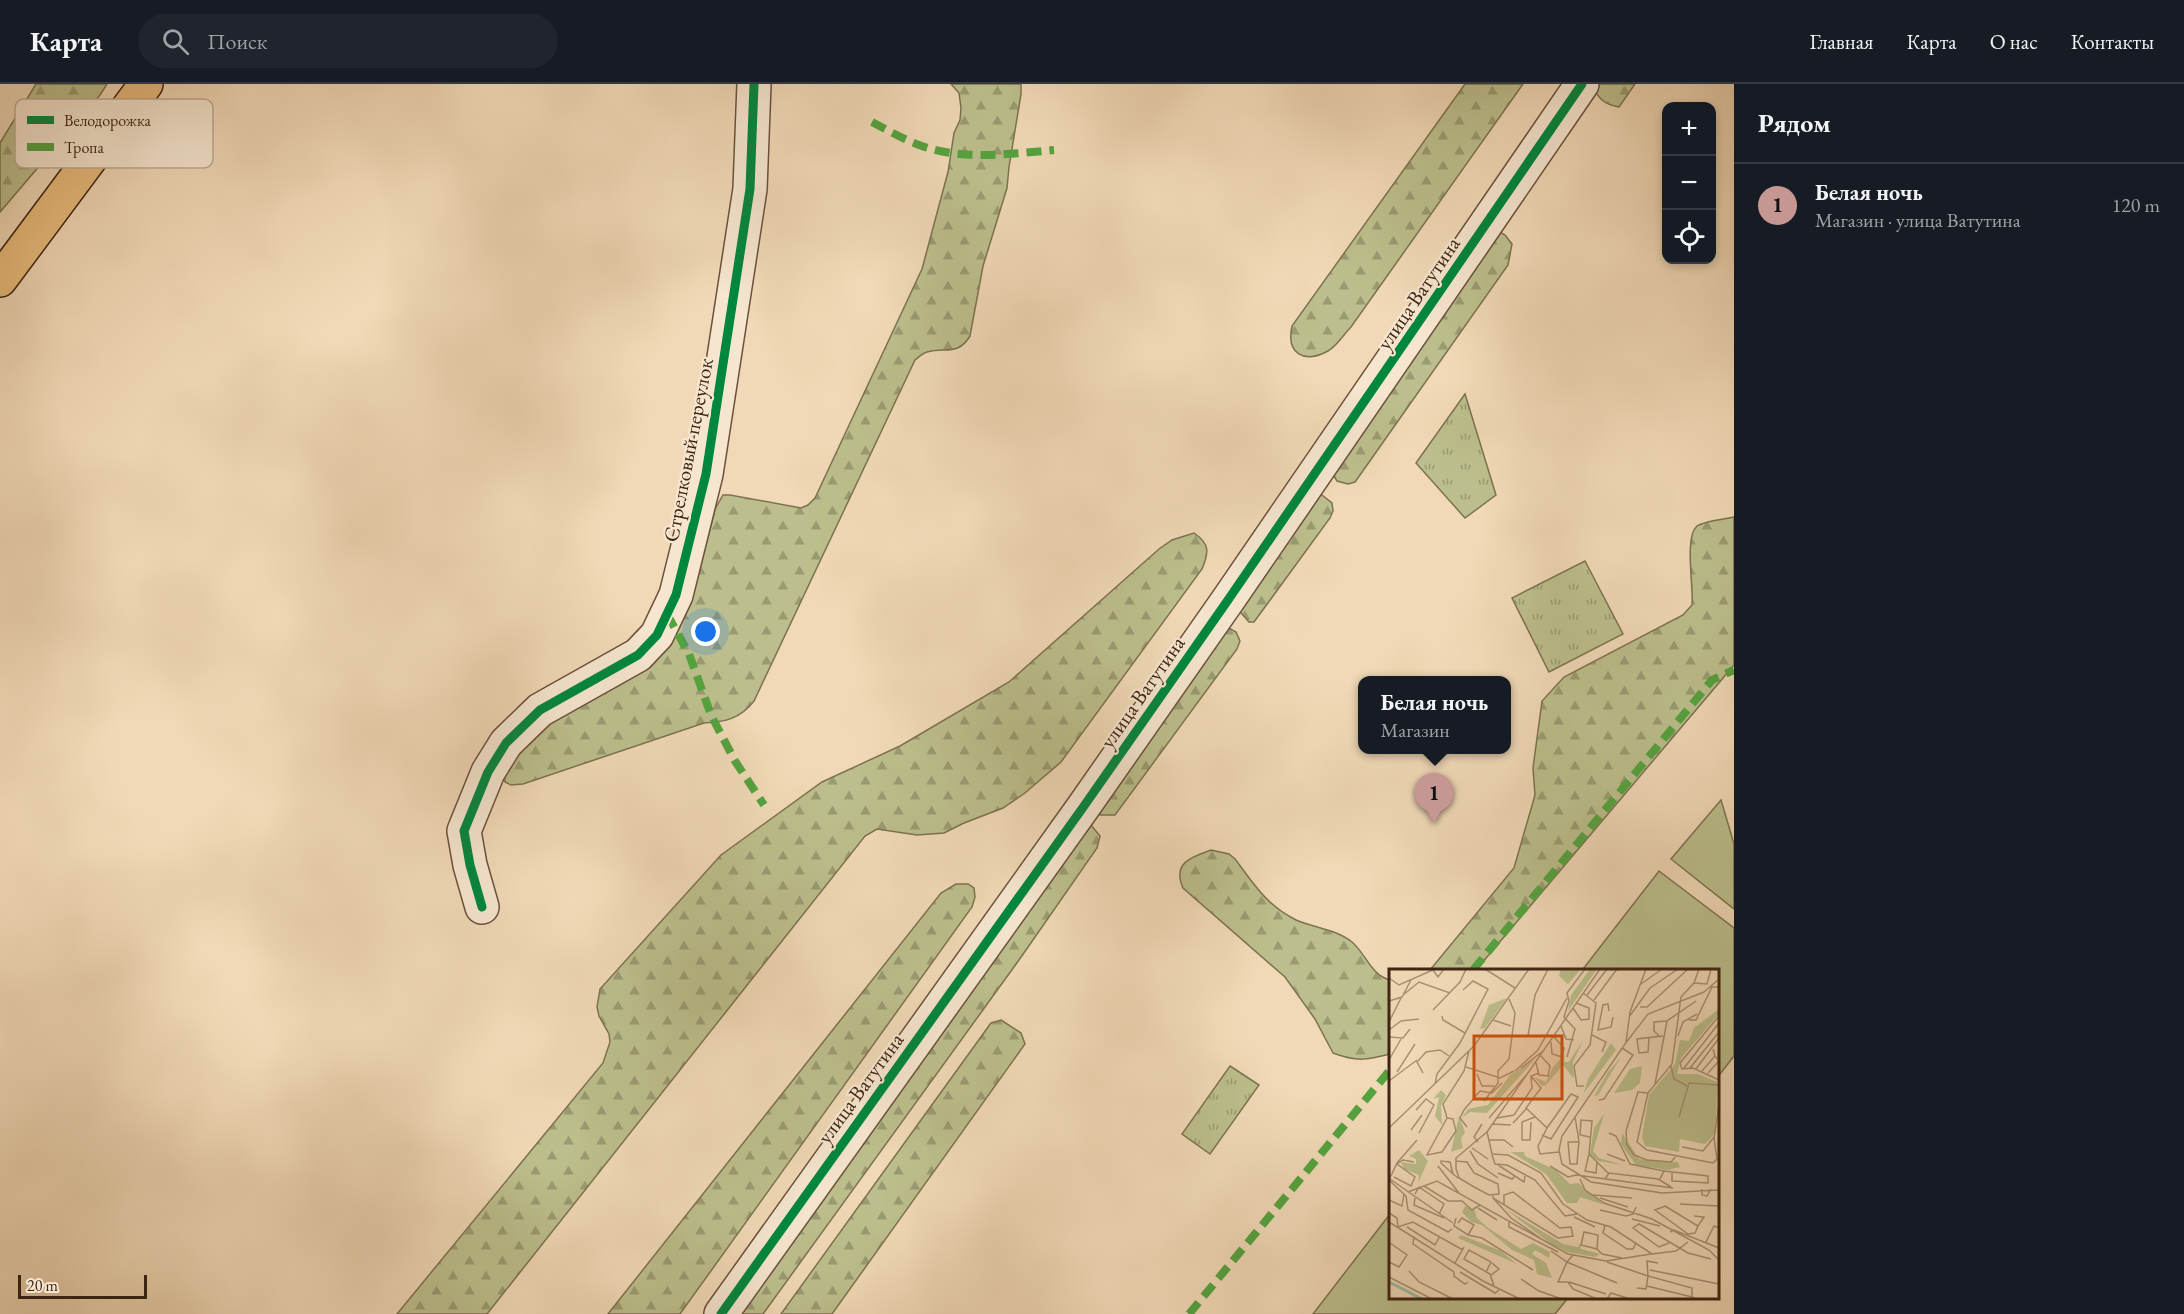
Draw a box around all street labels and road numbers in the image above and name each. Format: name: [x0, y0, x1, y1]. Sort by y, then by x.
street label: улица Ватутина: [1370, 231, 1466, 355]
street label: Стрелковый переулок: [657, 356, 719, 544]
street label: улица Ватутина: [1093, 630, 1191, 753]
street label: улица Ватутина: [811, 1027, 910, 1149]

